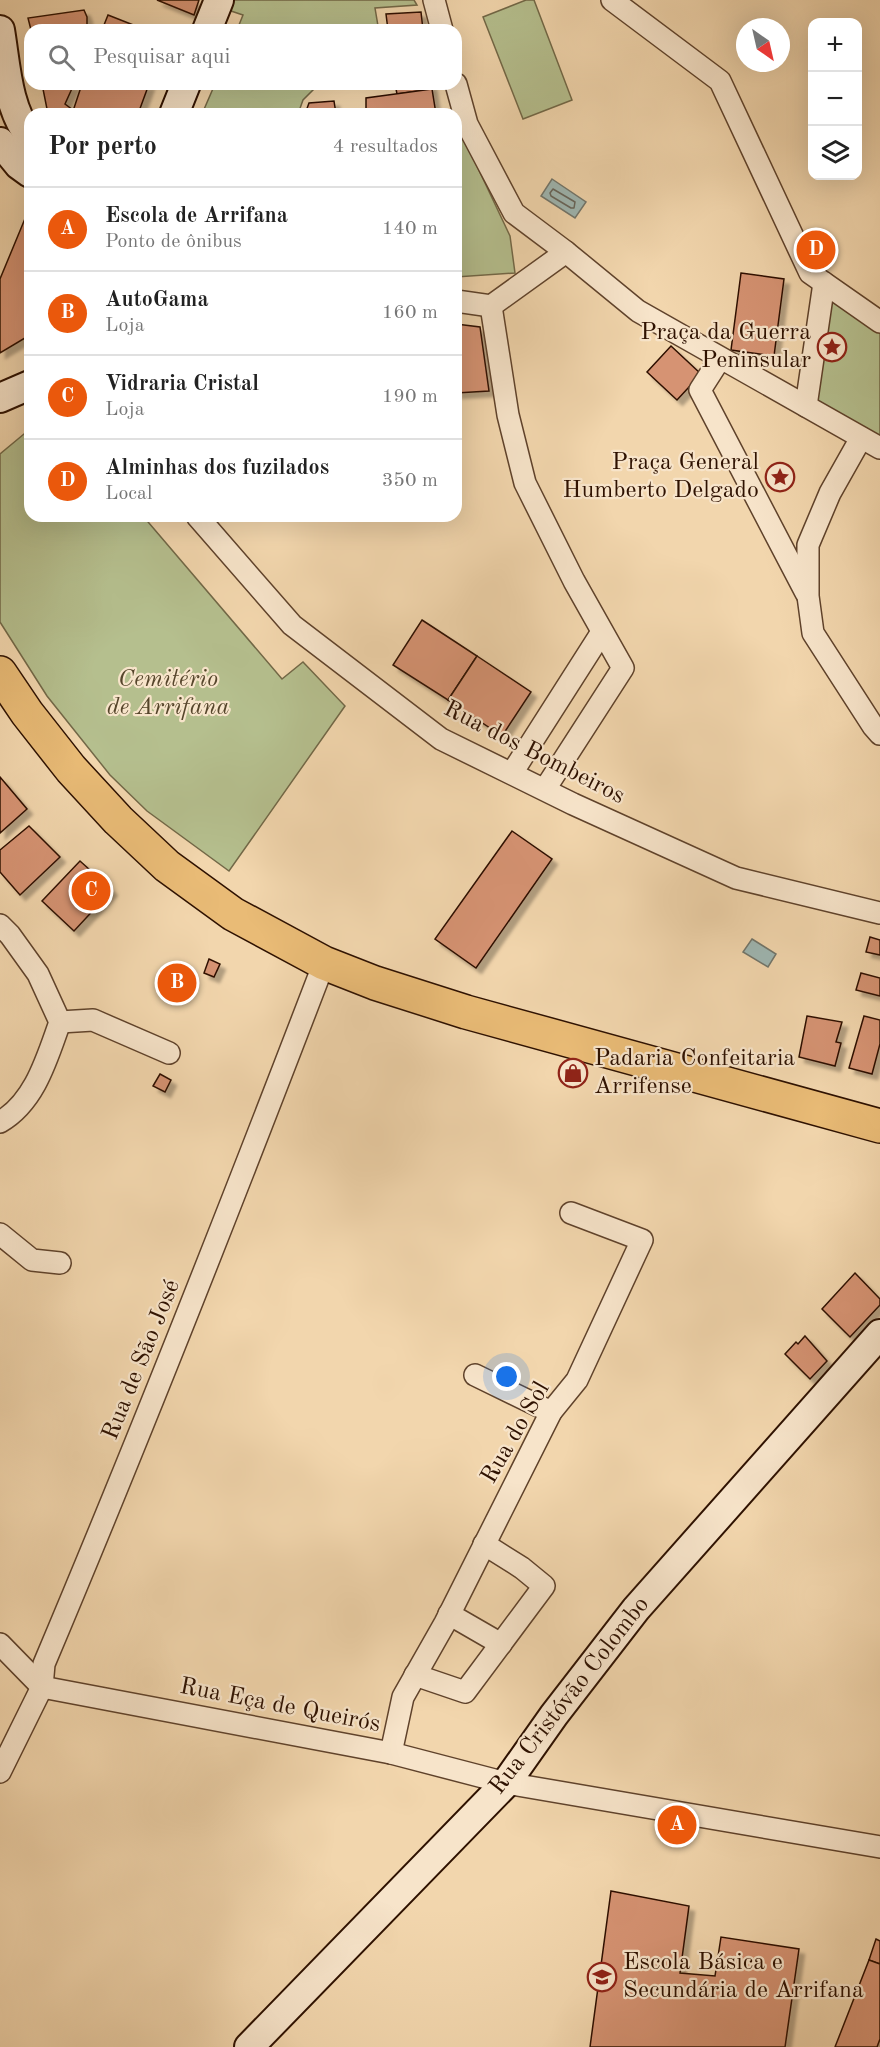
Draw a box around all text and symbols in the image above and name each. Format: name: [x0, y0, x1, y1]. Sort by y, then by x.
north arrow: [736, 18, 790, 72]
map controls: [808, 18, 862, 180]
button: +: [808, 18, 862, 72]
search box: [24, 24, 462, 90]
icon: search: [45, 41, 78, 74]
text: Pesquisar aqui: [93, 46, 230, 68]
button: −: [808, 72, 862, 126]
button: layers: [808, 126, 862, 180]
text: Por perto: [48, 134, 157, 160]
text: 4 resultados: [333, 137, 438, 157]
text: Escola de Arrifana: [105, 205, 288, 227]
text: A: [60, 219, 75, 239]
text: 140 m: [382, 219, 438, 239]
pin: D: [796, 228, 836, 272]
text: Ponto de ônibus: [105, 232, 242, 252]
text: AutoGama: [105, 289, 209, 311]
text: B: [60, 303, 75, 323]
text: 160 m: [382, 303, 438, 323]
text: Loja: [105, 316, 145, 336]
place label: Praça da Guerra Peninsular: [640, 321, 811, 373]
place icon: Praça da Guerra Peninsular: [816, 331, 848, 363]
text: Vidraria Cristal: [105, 373, 259, 395]
text: C: [61, 387, 74, 407]
text: 190 m: [382, 387, 438, 407]
text: Loja: [105, 400, 145, 420]
place label: Praça General Humberto Delgado: [563, 451, 759, 503]
text: Alminhas dos fuzilados: [105, 457, 329, 479]
place icon: Praça General Humberto Delgado: [764, 461, 796, 493]
text: D: [60, 471, 75, 491]
text: 350 m: [382, 471, 438, 491]
text: Local: [105, 484, 152, 504]
park label: Cemitério de Arrifana: [107, 668, 229, 720]
street label: Rua dos Bombeiros: [440, 697, 628, 809]
pin: C: [72, 868, 110, 914]
pin: B: [158, 960, 196, 1006]
place label: Padaria Confeitaria Arrifense: [594, 1047, 795, 1099]
shop icon: Padaria Confeitaria Arrifense: [557, 1057, 589, 1089]
street label: Rua de São José: [99, 1276, 185, 1444]
your location: [492, 1362, 521, 1391]
street label: Rua do Sol: [477, 1378, 555, 1488]
street label: Rua Cristóvão Colombo: [486, 1593, 654, 1799]
street label: Rua Eça de Queirós: [178, 1675, 382, 1737]
pin: A: [658, 1802, 696, 1848]
place label: Escola Básica e Secundária de Arrifana: [623, 1951, 864, 2003]
school or university icon: Escola Básica e Secundária de Arrifana: [586, 1961, 618, 1993]

